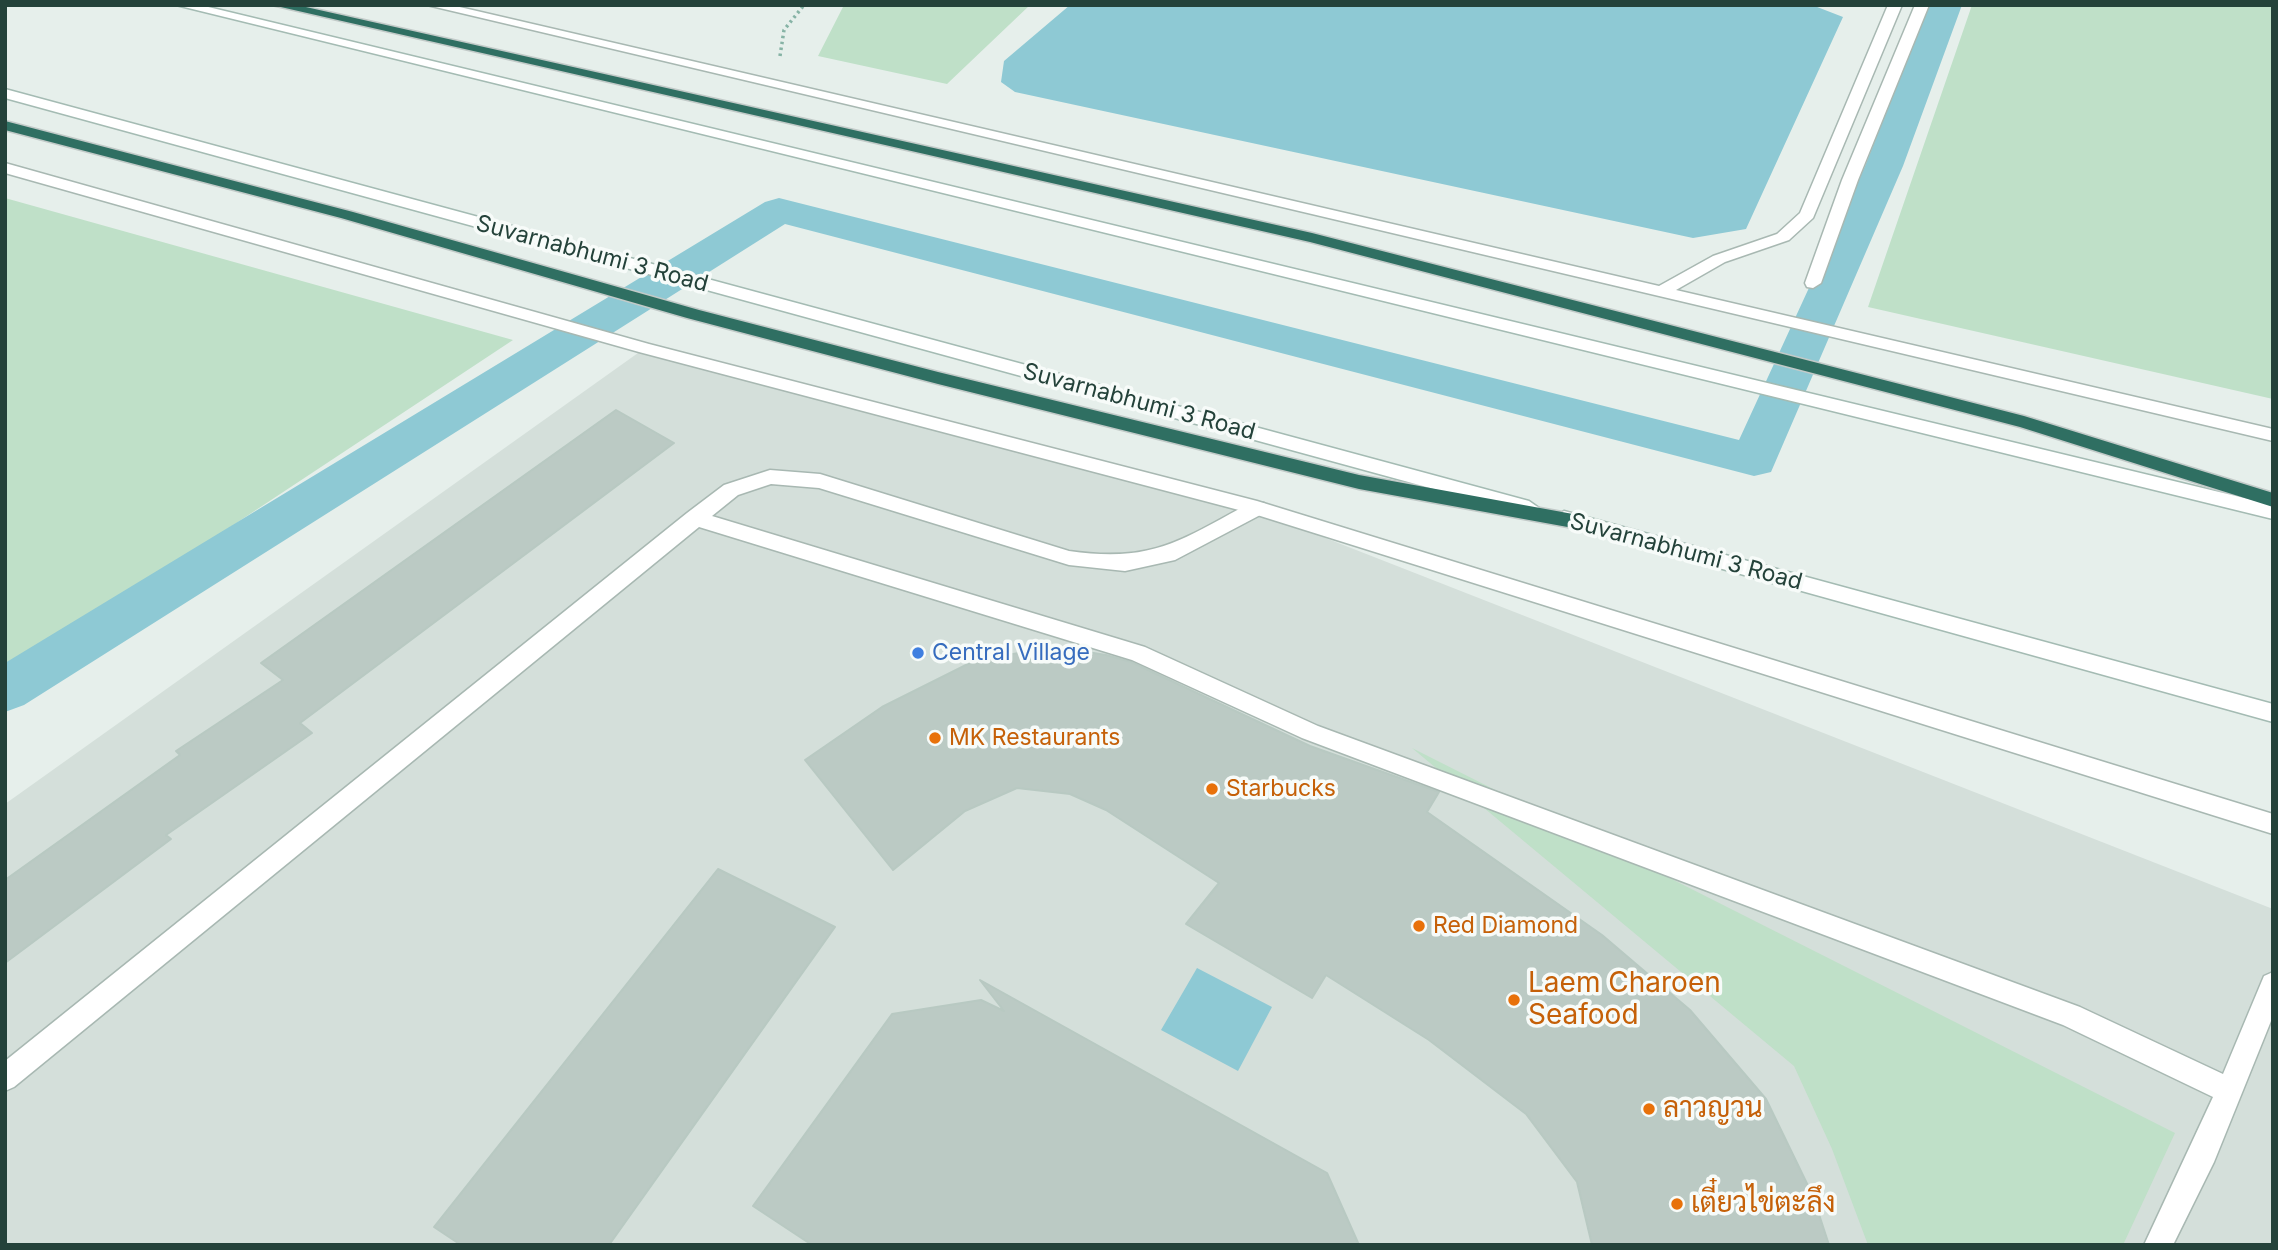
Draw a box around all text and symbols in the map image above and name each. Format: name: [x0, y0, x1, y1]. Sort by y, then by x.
street label: Suvarnabhumi 3 Road: [473, 210, 711, 298]
street label: Suvarnabhumi 3 Road: [1020, 358, 1258, 446]
street label: Suvarnabhumi 3 Road: [1567, 508, 1805, 596]
place label: Central Village: [932, 639, 1090, 667]
marker: Central Village: [910, 645, 926, 661]
place label: MK Restaurants: [949, 724, 1120, 752]
marker: MK Restaurants: [927, 730, 943, 746]
place label: Starbucks: [1226, 775, 1336, 803]
marker: Starbucks: [1204, 781, 1220, 797]
place label: Red Diamond: [1433, 912, 1578, 940]
marker: Red Diamond: [1411, 918, 1427, 934]
place label: Laem Charoen Seafood: [1528, 967, 1721, 1033]
marker: Laem Charoen Seafood: [1506, 992, 1522, 1008]
place label: ลาวญวน: [1663, 1092, 1763, 1126]
marker: ลาวญวน: [1641, 1101, 1657, 1117]
place label: เตี๋ยวไข่ตะลึง: [1691, 1187, 1835, 1221]
marker: เตี๋ยวไข่ตะลึง: [1669, 1196, 1685, 1212]

